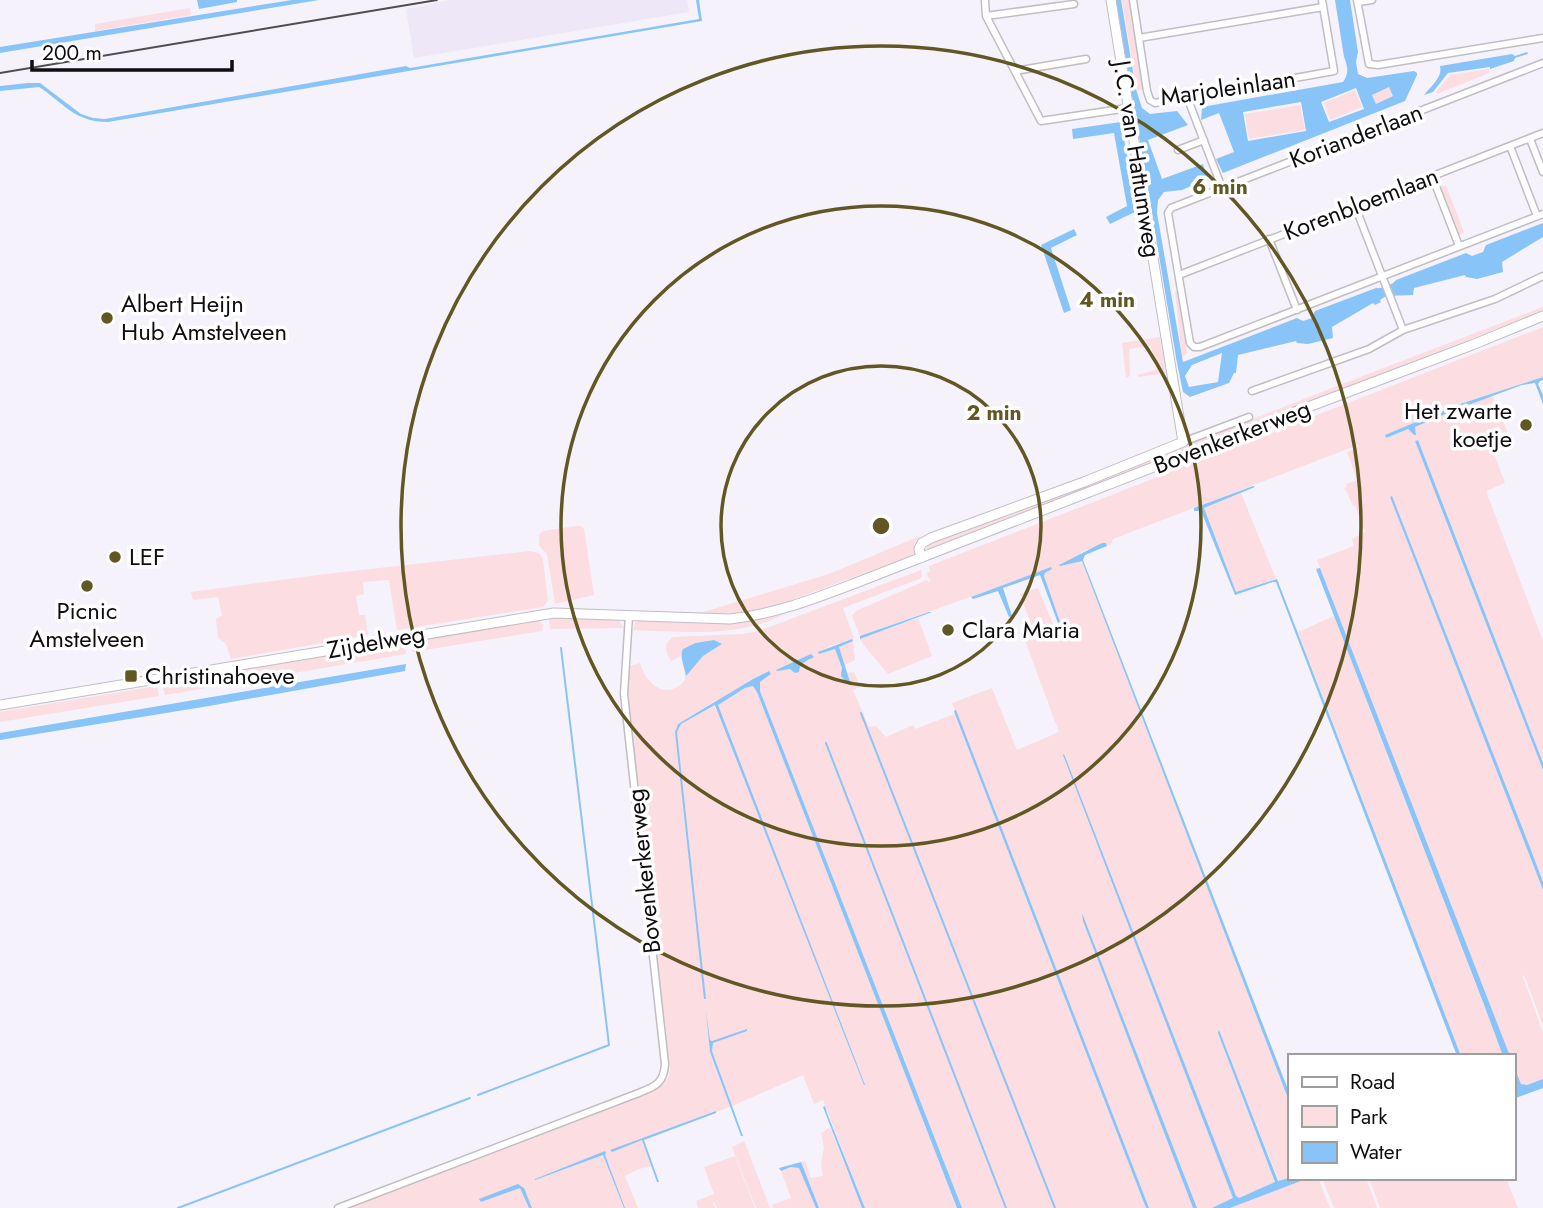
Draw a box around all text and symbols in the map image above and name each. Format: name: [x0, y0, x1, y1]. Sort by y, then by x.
scale bar: [32, 28, 231, 72]
text: 200 m: [42, 38, 102, 68]
street label: J.C. van Hattumweg: [1104, 55, 1170, 260]
street label: Marjoleinlaan: [1158, 61, 1298, 114]
street label: Korianderlaan: [1284, 94, 1427, 177]
street label: Korenbloemlaan: [1278, 158, 1443, 249]
text: 6 min: [1192, 172, 1248, 202]
text: 4 min: [1079, 285, 1135, 315]
place label: Albert Heijn Hub Amstelveen: [121, 286, 287, 349]
marker: Albert Heijn Hub Amstelveen: [99, 310, 115, 326]
street label: Bovenkerkerweg: [1148, 391, 1315, 483]
place label: Het zwarte koetje: [1404, 393, 1512, 456]
text: 2 min: [966, 398, 1022, 428]
marker: Het zwarte koetje: [1518, 417, 1534, 433]
centre of rings: [869, 514, 893, 538]
place label: LEF: [129, 539, 165, 574]
marker: LEF: [107, 549, 123, 565]
marker: Picnic Amstelveen: [79, 578, 95, 594]
place label: Picnic Amstelveen: [29, 593, 145, 656]
place label: Clara Maria: [962, 612, 1079, 647]
street label: Zijdelweg: [324, 616, 428, 667]
marker: Clara Maria: [940, 622, 956, 638]
place label: Christinahoeve: [145, 658, 295, 693]
marker: Christinahoeve: [123, 668, 139, 684]
street label: Bovenkerkerweg: [617, 787, 670, 955]
legend: [1288, 1054, 1515, 1180]
text: Road: [1350, 1067, 1395, 1097]
text: Park: [1350, 1102, 1388, 1132]
text: Water: [1350, 1137, 1403, 1167]

